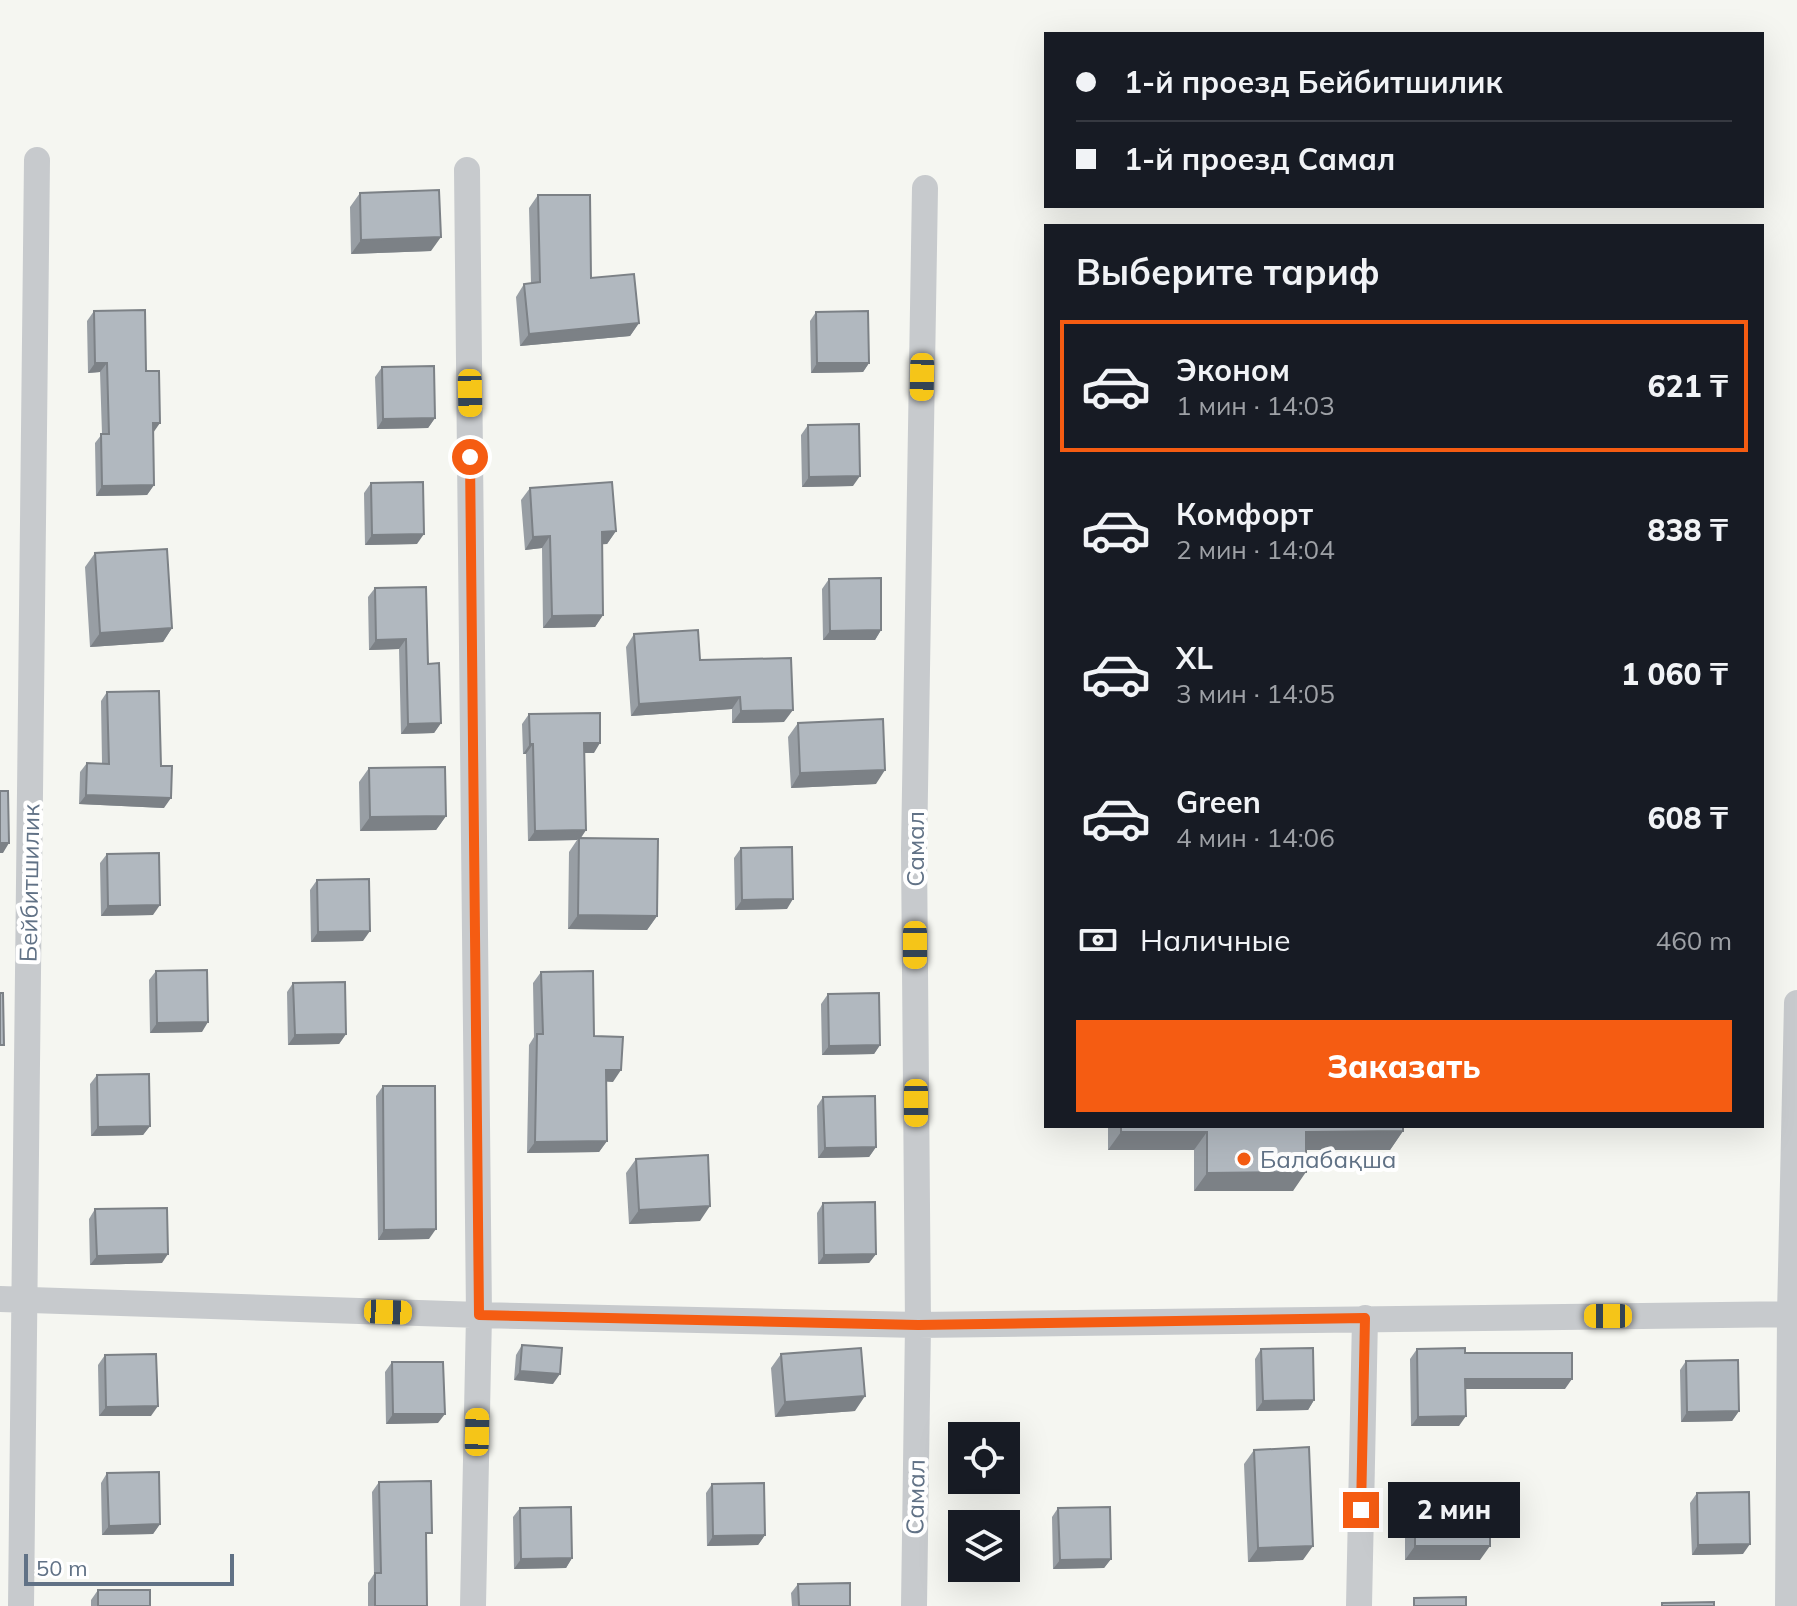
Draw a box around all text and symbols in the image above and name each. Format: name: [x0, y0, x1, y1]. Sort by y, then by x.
text: 1-й проезд Бейбитшилик: [1124, 63, 1503, 101]
text: 1-й проезд Самал: [1124, 140, 1395, 178]
text: Выберите тариф: [1076, 249, 1380, 294]
icon: car: [1080, 350, 1152, 422]
text: Эконом: [1176, 351, 1290, 389]
car: [910, 353, 934, 401]
text: 621 ₸: [1648, 367, 1728, 405]
car: [458, 369, 482, 417]
text: 1 мин · 14:03: [1176, 389, 1335, 422]
route start: [452, 439, 488, 475]
icon: car: [1080, 494, 1152, 566]
text: Комфорт: [1176, 495, 1313, 533]
text: 838 ₸: [1648, 511, 1728, 549]
text: 2 мин · 14:04: [1176, 533, 1335, 566]
icon: car: [1080, 638, 1152, 710]
text: XL: [1176, 639, 1213, 677]
text: 1 060 ₸: [1621, 655, 1728, 693]
text: 3 мин · 14:05: [1176, 677, 1335, 710]
icon: car: [1080, 782, 1152, 854]
text: Green: [1176, 783, 1261, 821]
text: 608 ₸: [1648, 799, 1728, 837]
street label: Бейбитшилик: [13, 804, 45, 962]
street label: Самал: [900, 811, 930, 887]
text: 4 мин · 14:06: [1176, 821, 1335, 854]
icon: cash: [1076, 918, 1120, 962]
car: [903, 921, 927, 969]
text: Наличные: [1140, 921, 1291, 959]
text: 460 m: [1656, 924, 1732, 957]
button: Заказать: [1076, 1020, 1732, 1112]
car: [904, 1079, 928, 1127]
place label: Балабақша: [1260, 1144, 1396, 1174]
marker: Балабақша: [1235, 1150, 1253, 1168]
car: [364, 1299, 412, 1325]
car: [1584, 1304, 1632, 1328]
car: [465, 1408, 489, 1456]
map controls: [948, 1422, 1020, 1582]
button: locate: [948, 1422, 1020, 1494]
street label: Самал: [899, 1459, 931, 1535]
callout: 2 мин: [1389, 1482, 1521, 1538]
route end: [1343, 1492, 1379, 1528]
text: 2 мин: [1417, 1493, 1491, 1526]
button: layers: [948, 1510, 1020, 1582]
scale bar: [24, 1550, 234, 1586]
text: 50 m: [36, 1554, 87, 1582]

